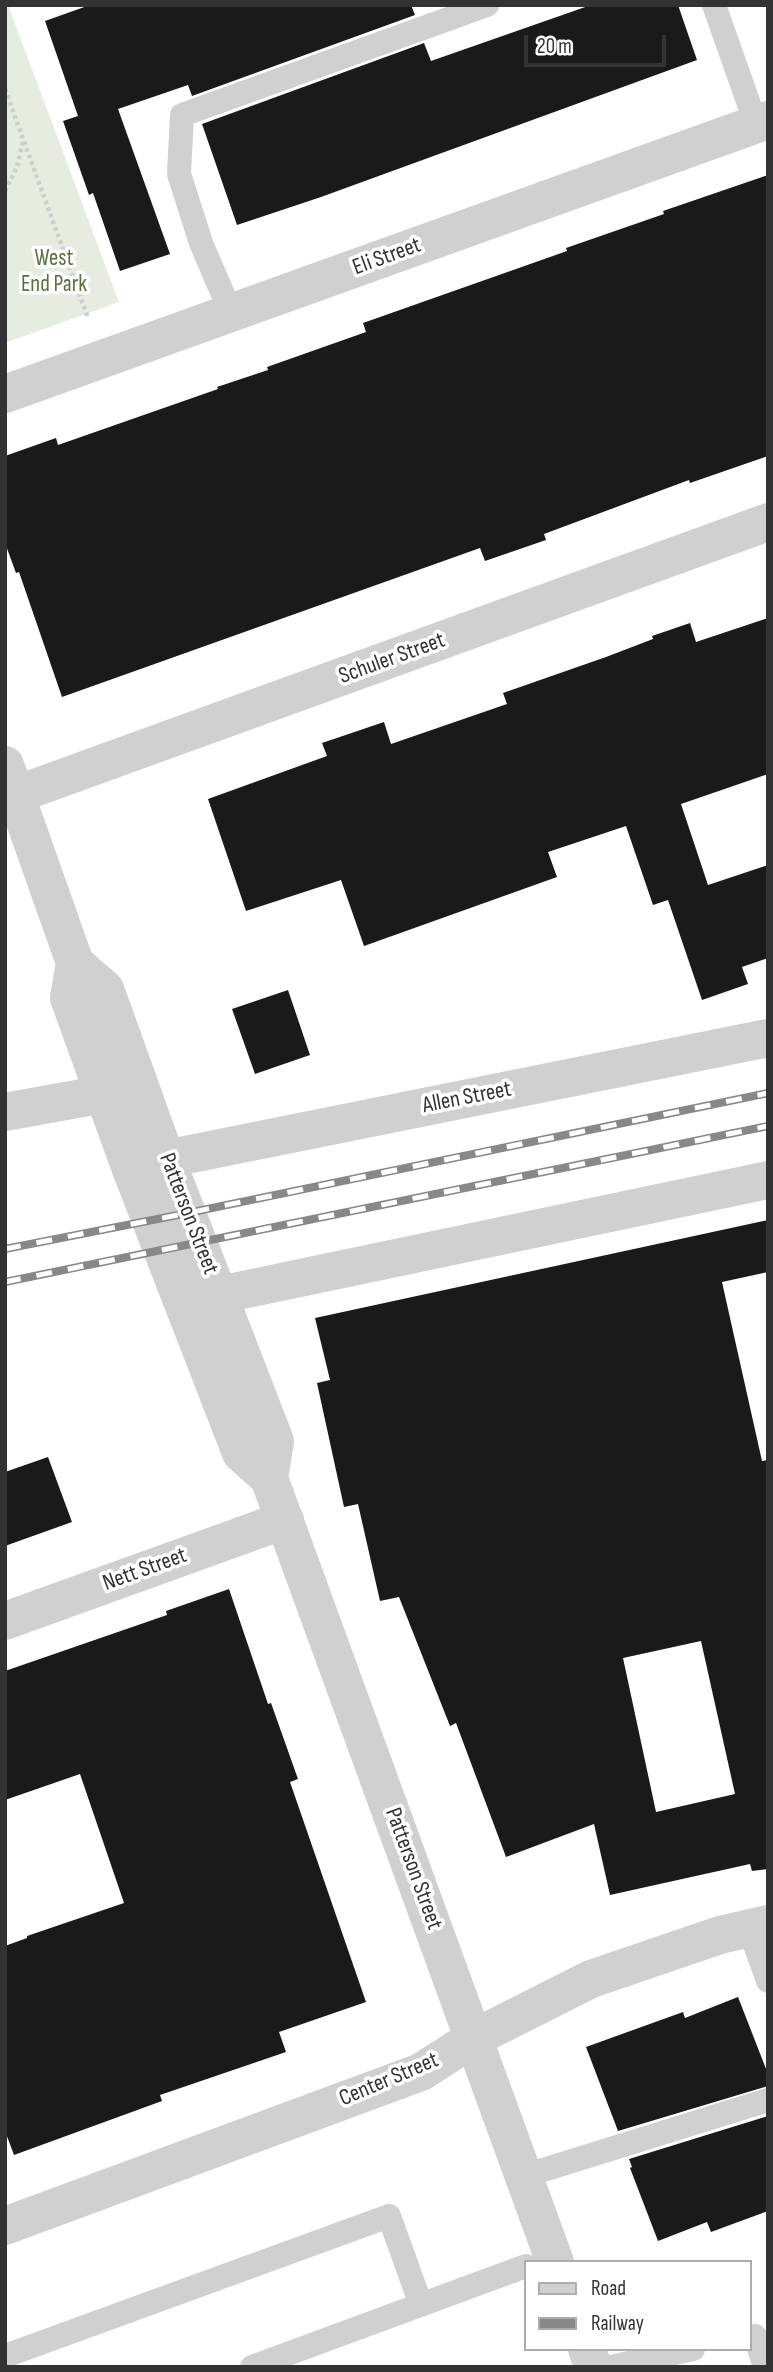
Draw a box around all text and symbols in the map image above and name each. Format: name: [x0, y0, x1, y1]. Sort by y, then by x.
scale bar: [528, 21, 670, 65]
text: 20 m: [537, 34, 572, 59]
street label: Eli Street: [349, 232, 425, 282]
park label: West End Park: [21, 245, 87, 299]
street label: Schuler Street: [335, 627, 449, 691]
street label: Allen Street: [420, 1076, 514, 1120]
street label: Patterson Street: [152, 1150, 224, 1278]
street label: Nett Street: [99, 1542, 191, 1598]
street label: Patterson Street: [378, 1804, 448, 1934]
street label: Center Street: [335, 2047, 443, 2113]
legend: [524, 2260, 752, 2351]
text: Road: [591, 2276, 626, 2301]
text: Railway: [591, 2311, 644, 2336]

